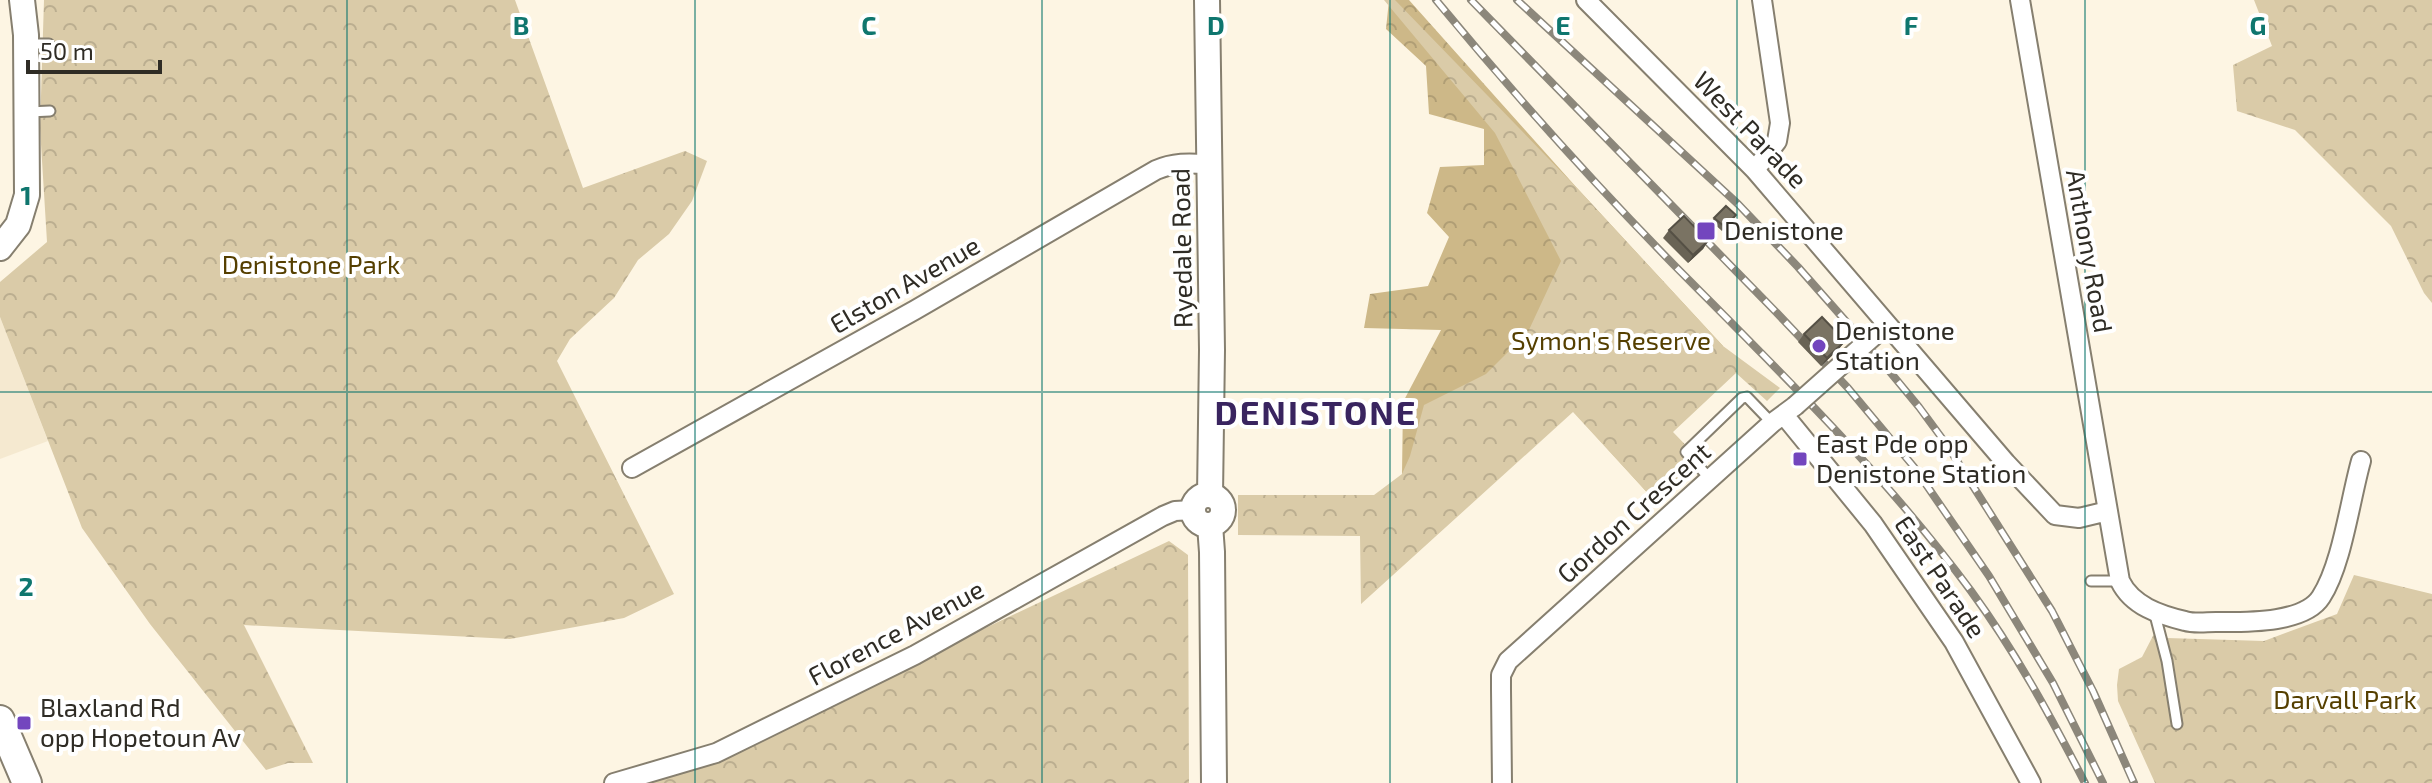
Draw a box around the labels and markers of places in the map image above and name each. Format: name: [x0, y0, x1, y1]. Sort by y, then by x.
place label: Denistone: [1724, 214, 1844, 245]
marker: Denistone: [1695, 220, 1717, 242]
place label: Denistone Station: [1835, 314, 1955, 375]
marker: Denistone Station: [1810, 337, 1828, 355]
place label: East Pde opp Denistone Station: [1816, 427, 2026, 488]
marker: East Pde opp Denistone Station: [1791, 450, 1809, 468]
place label: Blaxland Rd opp Hopetoun Av: [40, 691, 241, 752]
marker: Blaxland Rd opp Hopetoun Av: [15, 714, 33, 732]

